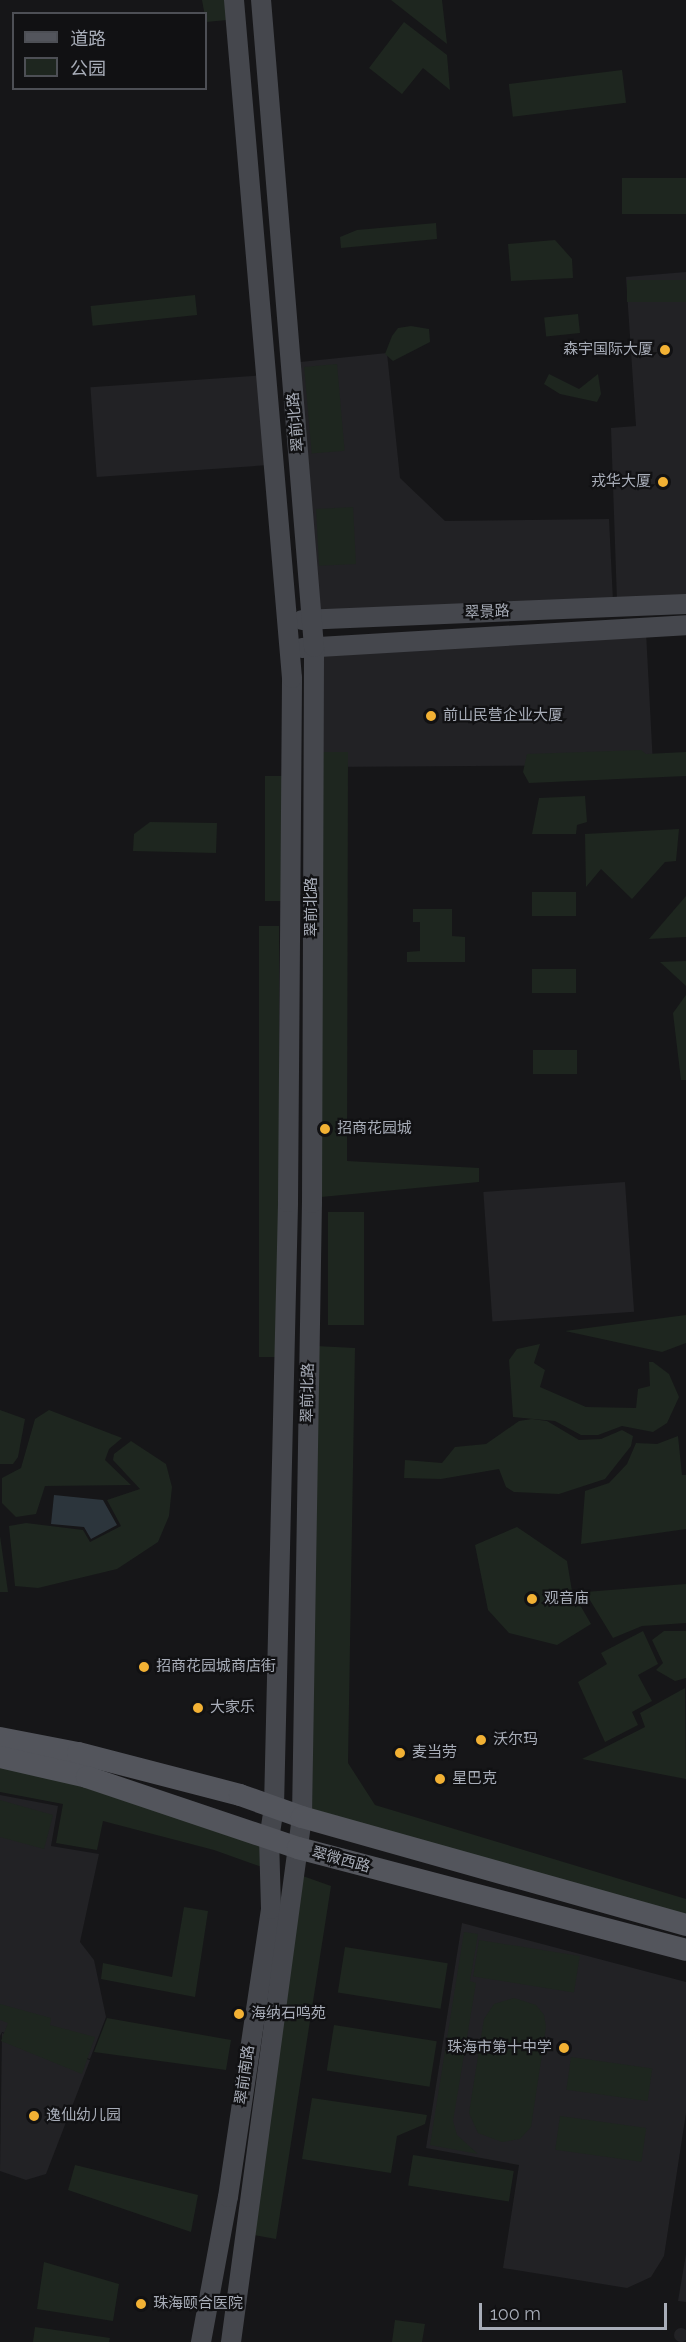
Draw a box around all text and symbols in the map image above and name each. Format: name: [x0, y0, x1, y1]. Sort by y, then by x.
legend: [12, 12, 207, 90]
text: 道路: [70, 28, 106, 49]
text: 公园: [70, 58, 106, 79]
place label: 森宇国际大厦: [563, 341, 653, 359]
marker: 森宇国际大厦: [658, 343, 672, 357]
street label: 翠前北路: [284, 391, 308, 453]
place label: 戎华大厦: [591, 473, 651, 491]
marker: 戎华大厦: [656, 475, 670, 489]
street label: 翠景路: [464, 602, 510, 622]
place label: 前山民营企业大厦: [443, 707, 563, 725]
marker: 前山民营企业大厦: [424, 709, 438, 723]
street label: 翠前北路: [303, 877, 321, 937]
place label: 招商花园城: [337, 1120, 412, 1138]
marker: 招商花园城: [318, 1122, 332, 1136]
street label: 翠前北路: [298, 1363, 318, 1423]
place label: 观音庙: [544, 1590, 589, 1608]
marker: 观音庙: [525, 1592, 539, 1606]
place label: 招商花园城商店街: [156, 1658, 276, 1676]
marker: 招商花园城商店街: [137, 1660, 151, 1674]
place label: 大家乐: [210, 1699, 255, 1717]
marker: 大家乐: [191, 1701, 205, 1715]
place label: 沃尔玛: [493, 1731, 538, 1749]
marker: 沃尔玛: [474, 1733, 488, 1747]
place label: 麦当劳: [412, 1744, 457, 1762]
marker: 麦当劳: [393, 1746, 407, 1760]
place label: 星巴克: [452, 1770, 497, 1788]
marker: 星巴克: [433, 1772, 447, 1786]
street label: 翠微西路: [310, 1844, 372, 1876]
place label: 海纳石鸣苑: [251, 2005, 326, 2023]
marker: 海纳石鸣苑: [232, 2007, 246, 2021]
place label: 珠海市第十中学: [447, 2039, 552, 2057]
marker: 珠海市第十中学: [557, 2041, 571, 2055]
street label: 翠前南路: [232, 2044, 258, 2106]
place label: 逸仙幼儿园: [46, 2107, 121, 2125]
marker: 逸仙幼儿园: [27, 2109, 41, 2123]
scale bar: [482, 2291, 670, 2329]
place label: 珠海颐合医院: [153, 2295, 243, 2313]
marker: 珠海颐合医院: [134, 2297, 148, 2311]
text: 100 m: [490, 2303, 541, 2324]

